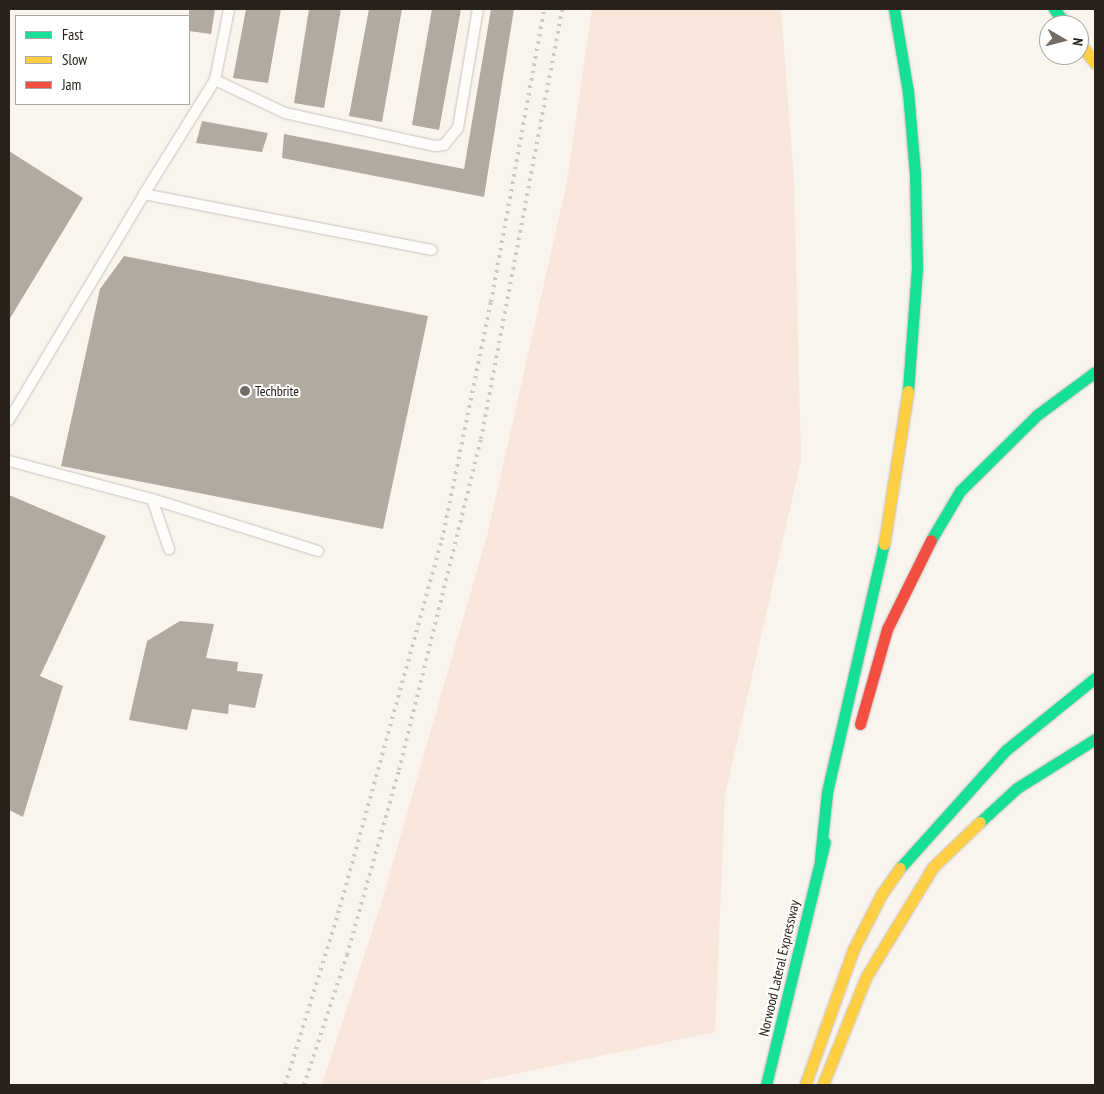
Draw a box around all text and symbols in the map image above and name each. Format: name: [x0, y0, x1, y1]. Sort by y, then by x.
legend: [15, 15, 190, 105]
north arrow: [1039, 15, 1089, 65]
text: Fast: [62, 25, 83, 44]
text: N: [1068, 37, 1087, 47]
text: Slow: [62, 50, 87, 69]
text: Jam: [62, 75, 81, 94]
place label: Techbrite: [255, 383, 299, 399]
marker: Techbrite: [239, 385, 251, 397]
street label: Norwood Lateral Expressway: [755, 898, 803, 1038]

